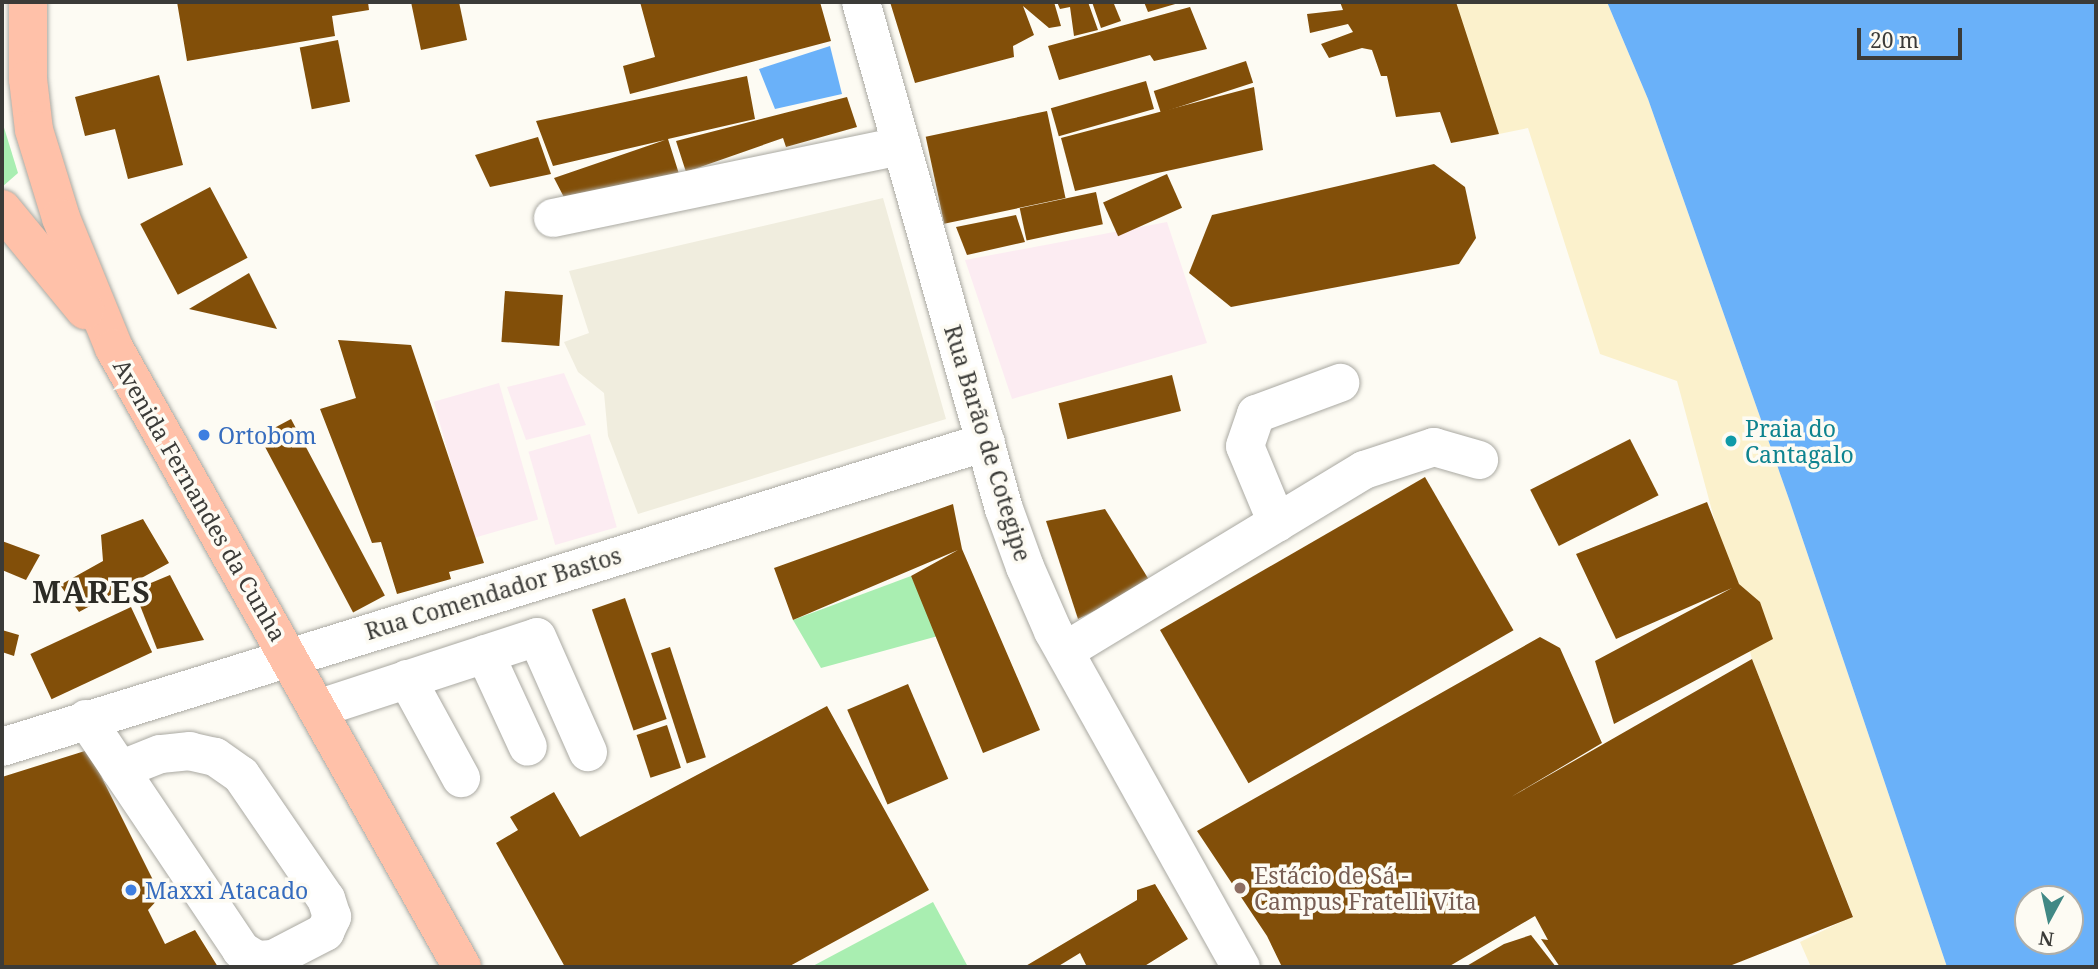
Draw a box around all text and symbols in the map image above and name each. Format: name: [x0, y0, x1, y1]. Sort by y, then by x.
scale bar: [1860, 14, 1965, 58]
text: 20 m: [1870, 26, 1919, 54]
street label: Rua Barão de Cotegipe: [939, 322, 1037, 564]
street label: Avenida Fernandes da Cunha: [108, 354, 292, 646]
place label: Praia do Cantagalo: [1745, 414, 1854, 468]
place label: Ortobom: [218, 421, 316, 449]
marker: Ortobom: [196, 427, 212, 443]
marker: Praia do Cantagalo: [1723, 433, 1739, 449]
street label: Rua Comendador Bastos: [362, 541, 624, 645]
district label: MARES: [33, 574, 151, 610]
place label: Estácio de Sá - Campus Fratelli Vita: [1254, 861, 1477, 915]
place label: Maxxi Atacado: [145, 876, 308, 904]
marker: Estácio de Sá - Campus Fratelli Vita: [1232, 880, 1248, 896]
marker: Maxxi Atacado: [123, 882, 139, 898]
north arrow: [2014, 885, 2084, 955]
text: N: [2037, 925, 2056, 953]

